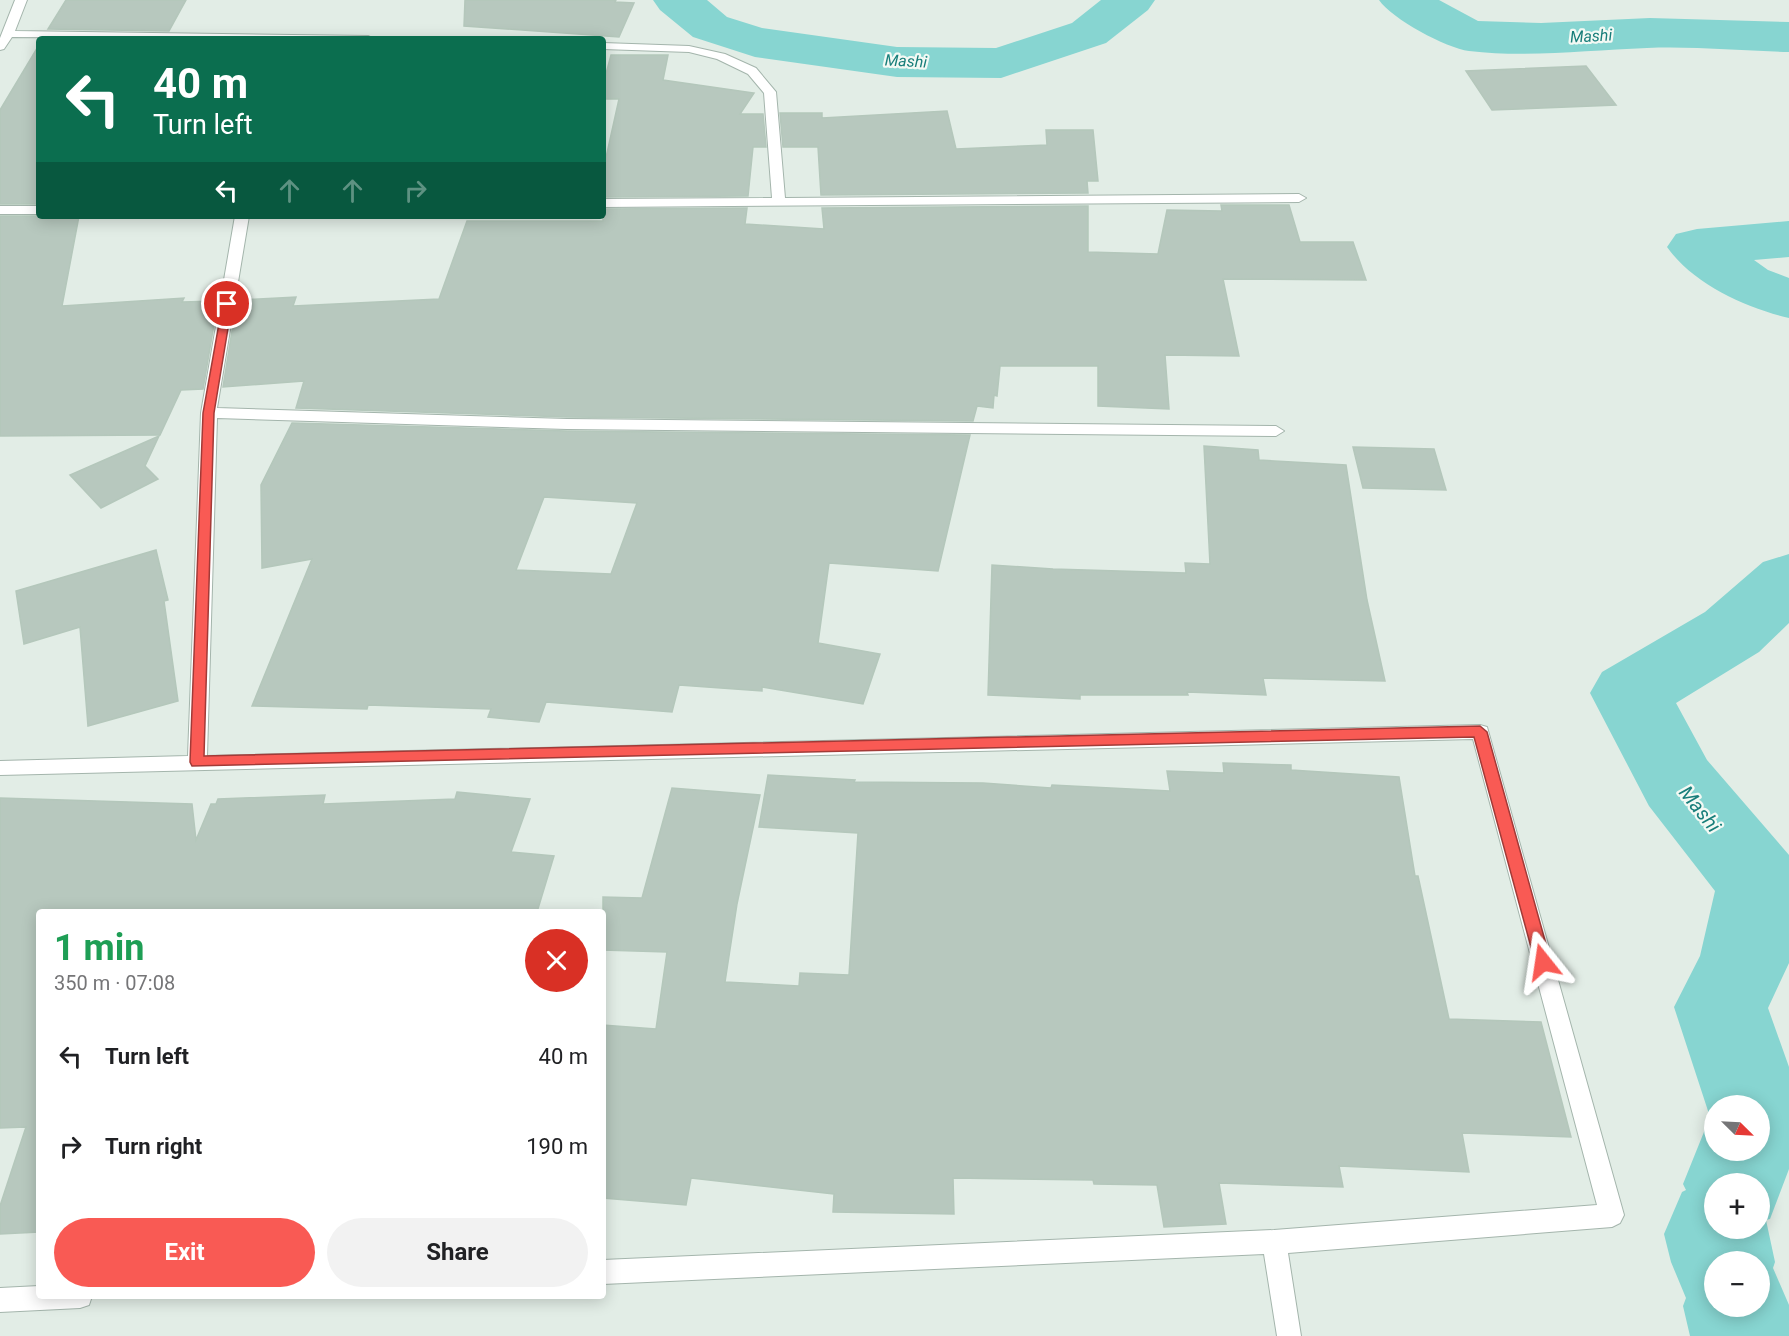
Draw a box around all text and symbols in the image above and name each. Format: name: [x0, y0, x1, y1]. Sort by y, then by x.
water label: Mashi: [1569, 25, 1613, 47]
water label: Mashi: [884, 50, 928, 72]
text: 40 m: [153, 59, 248, 108]
icon: left: [54, 60, 132, 138]
text: Turn left: [153, 109, 253, 141]
icon: left: [210, 174, 243, 207]
icon: ahead: [273, 174, 306, 207]
icon: ahead: [336, 174, 369, 207]
icon: right: [399, 174, 432, 207]
pin: [201, 278, 252, 329]
icon: arrive: [210, 287, 243, 320]
water label: Mashi: [1674, 781, 1726, 837]
text: 1 min: [54, 927, 145, 969]
button: close: [525, 929, 588, 992]
position arrow: [1511, 930, 1575, 994]
text: 350 m · 07:08: [54, 971, 175, 995]
icon: left: [54, 1040, 87, 1073]
text: Turn left: [105, 1044, 189, 1069]
text: 40 m: [539, 1044, 588, 1069]
north arrow: [1704, 1095, 1770, 1161]
map controls: [1704, 1095, 1770, 1317]
icon: right: [54, 1130, 87, 1163]
text: Turn right: [105, 1134, 202, 1159]
text: 190 m: [526, 1134, 588, 1159]
button: +: [1704, 1173, 1770, 1239]
button: Exit: [54, 1218, 315, 1287]
button: Share: [327, 1218, 588, 1287]
button: −: [1704, 1251, 1770, 1317]

